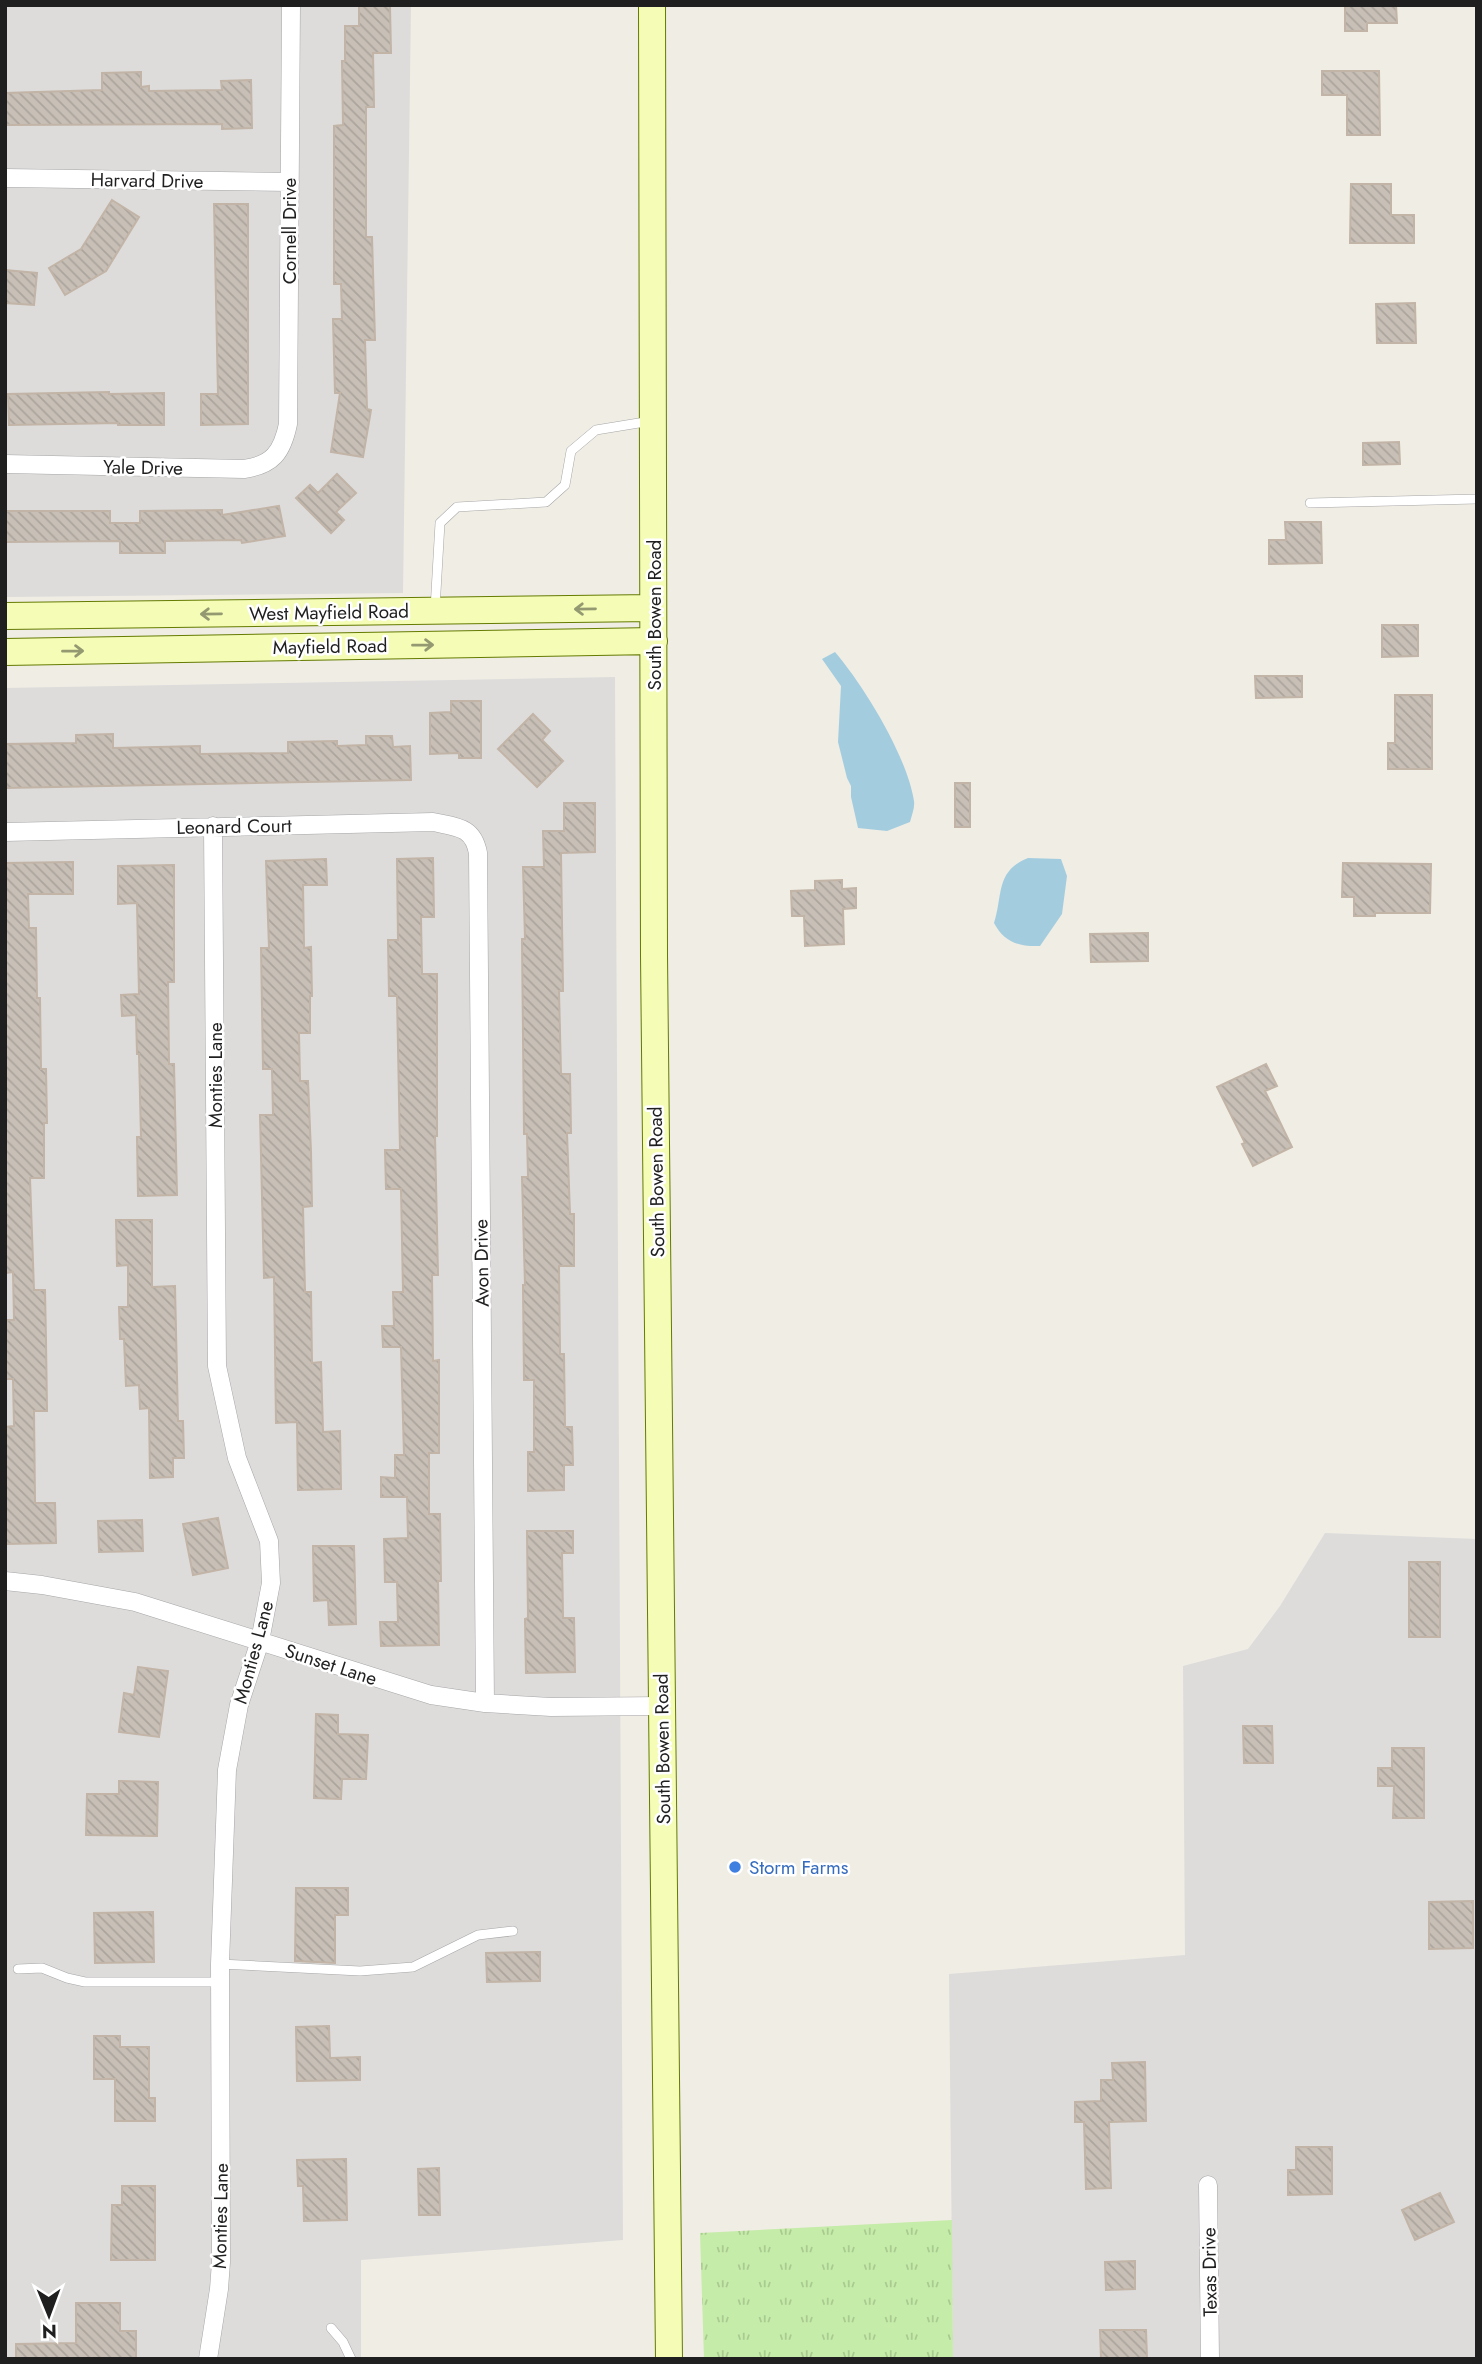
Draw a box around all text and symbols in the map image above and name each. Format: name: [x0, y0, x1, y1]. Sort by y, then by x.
street label: Harvard Drive: [90, 166, 204, 195]
street label: Cornell Drive: [276, 178, 303, 284]
street label: Yale Drive: [103, 453, 183, 482]
street label: South Bowen Road: [641, 540, 668, 690]
street label: West Mayfield Road: [249, 598, 409, 627]
one-way arrow: [574, 602, 597, 615]
one-way arrow: [199, 607, 222, 620]
street label: Mayfield Road: [272, 632, 388, 661]
one-way arrow: [412, 638, 435, 651]
one-way arrow: [62, 644, 85, 657]
street label: Leonard Court: [176, 812, 292, 841]
street label: Monties Lane: [202, 1022, 229, 1128]
street label: South Bowen Road: [642, 1106, 671, 1258]
street label: Avon Drive: [467, 1219, 496, 1307]
street label: Monties Lane: [227, 1597, 280, 1707]
street label: Sunset Lane: [281, 1637, 381, 1692]
street label: South Bowen Road: [648, 1673, 677, 1825]
place label: Storm Farms: [749, 1854, 849, 1881]
marker: Storm Farms: [727, 1859, 743, 1875]
street label: Monties Lane: [206, 2163, 235, 2269]
street label: Texas Drive: [1195, 2227, 1224, 2317]
north arrow: [14, 2280, 84, 2350]
text: N: [42, 2318, 57, 2345]

